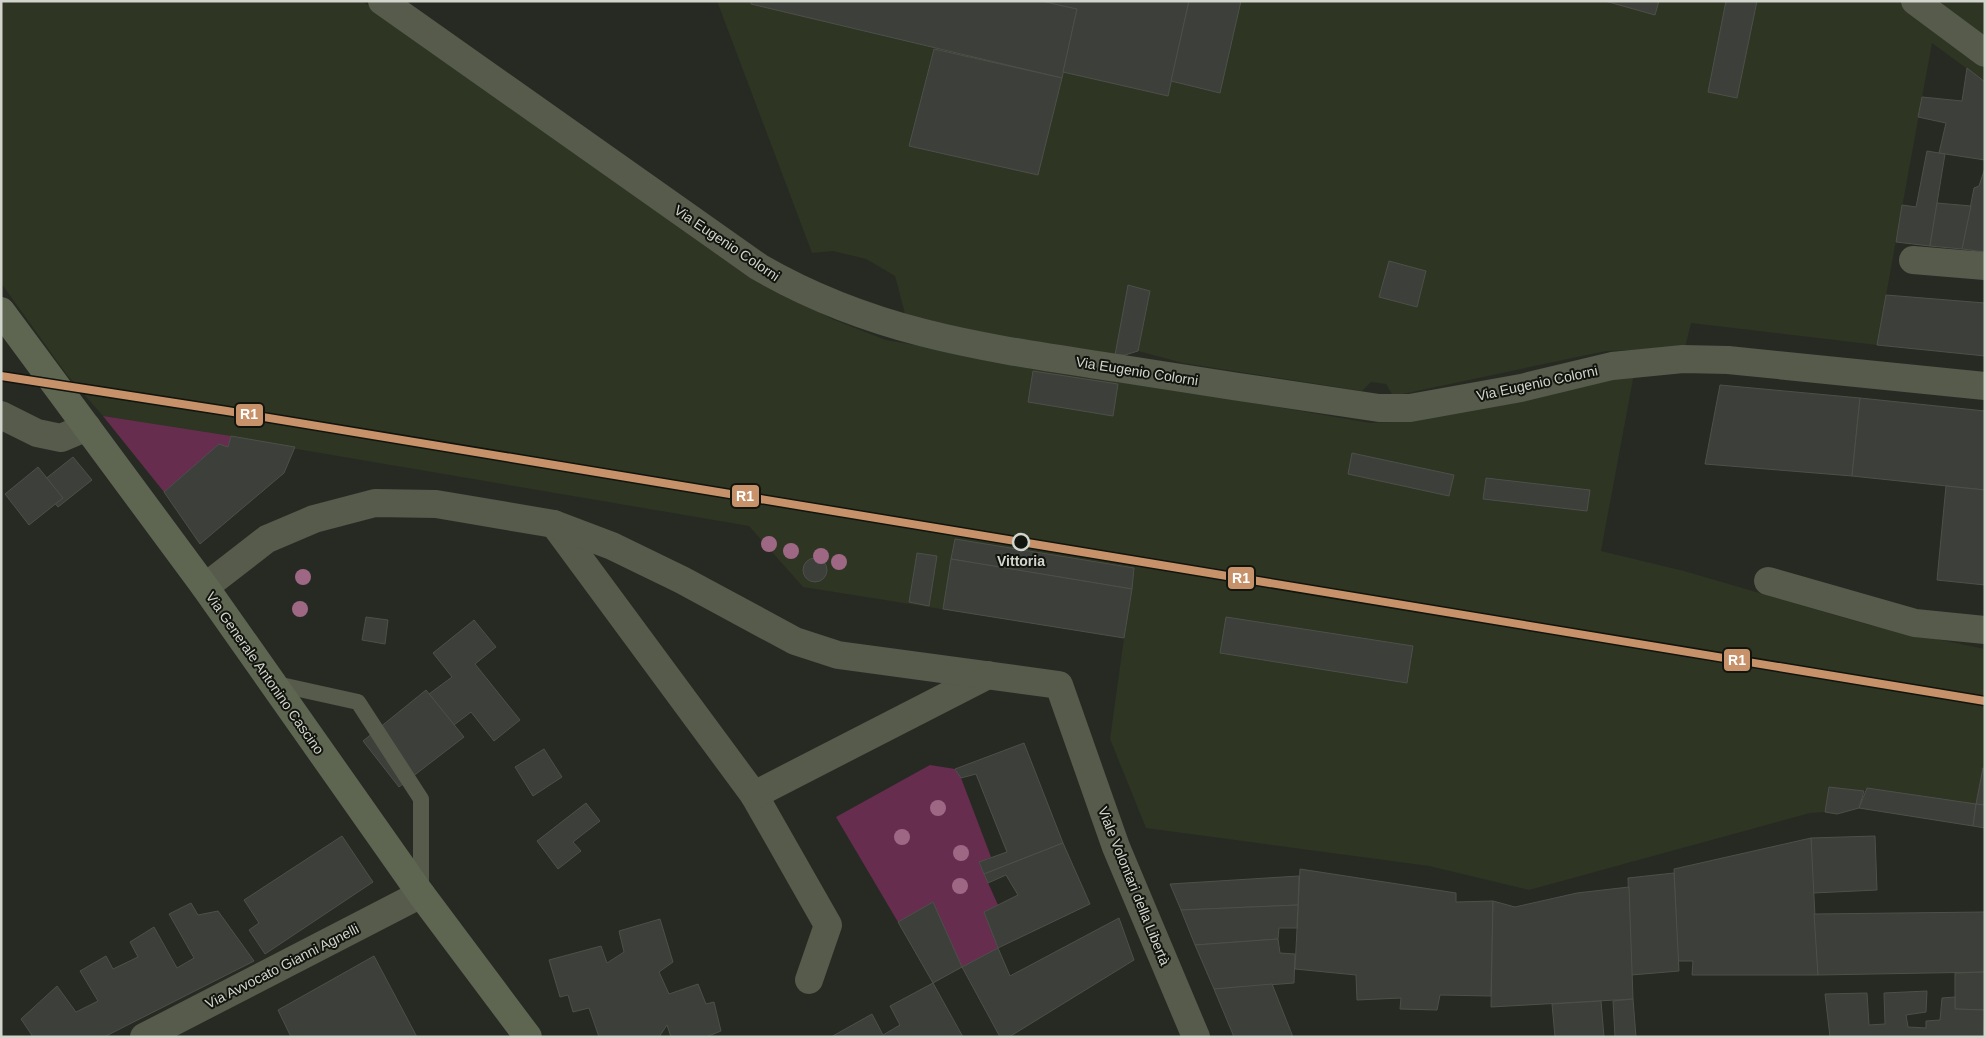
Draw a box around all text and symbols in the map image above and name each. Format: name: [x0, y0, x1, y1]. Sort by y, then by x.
street label: Via Eugenio Colorni: [671, 202, 783, 284]
street label: Via Eugenio Colorni: [1075, 353, 1199, 389]
street label: Via Eugenio Colorni: [1475, 362, 1599, 404]
line badge: R1: [235, 403, 264, 427]
text: R1: [240, 406, 258, 422]
line badge: R1: [731, 484, 760, 508]
text: R1: [736, 488, 754, 504]
marker: Vittoria: [1012, 533, 1030, 551]
place label: Vittoria: [997, 553, 1045, 569]
line badge: R1: [1227, 566, 1255, 590]
text: R1: [1232, 570, 1250, 586]
street label: Via Generale Antonino Cascino: [203, 589, 327, 757]
line badge: R1: [1723, 648, 1751, 672]
text: R1: [1728, 652, 1746, 668]
street label: Viale Volontari della Libertà: [1095, 804, 1173, 968]
street label: Via Avvocato Gianni Agnelli: [203, 920, 361, 1012]

